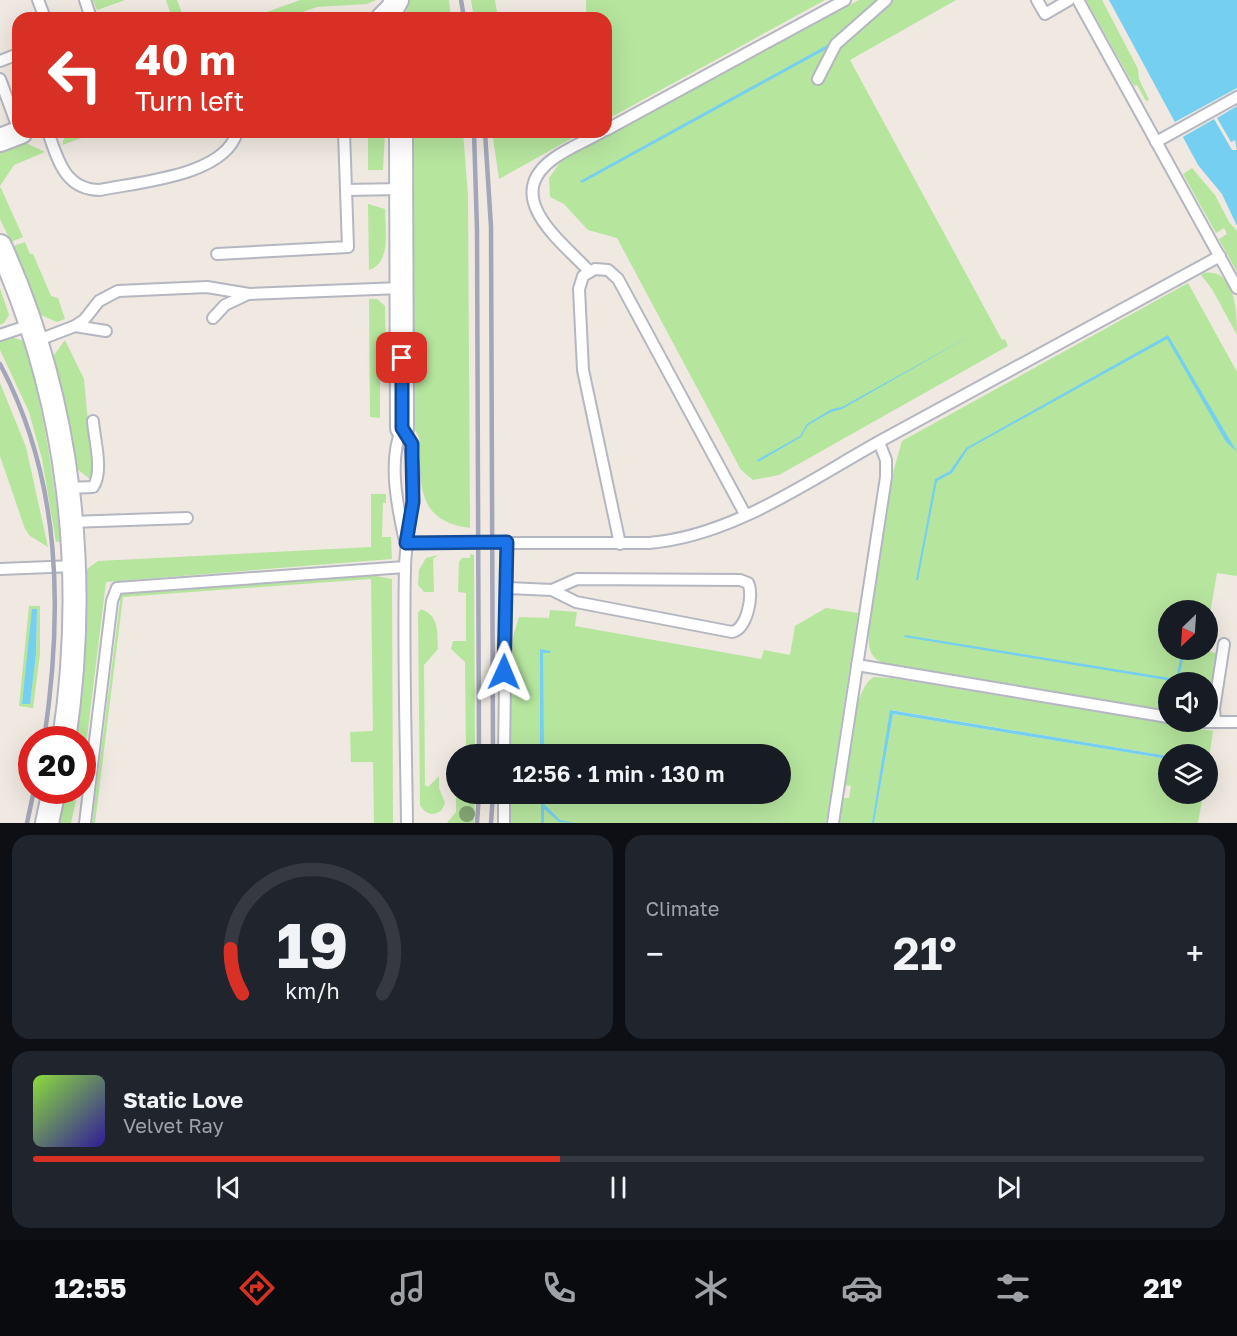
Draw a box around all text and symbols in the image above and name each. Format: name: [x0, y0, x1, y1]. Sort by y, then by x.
text: 40 m: [135, 34, 236, 84]
icon: left: [36, 36, 114, 114]
text: Turn left: [135, 85, 244, 117]
pin: [376, 332, 427, 383]
icon: arrive: [385, 341, 418, 374]
north arrow: [1158, 600, 1218, 660]
map controls: [1158, 600, 1218, 804]
position arrow: [472, 640, 536, 704]
button: sound: [1158, 672, 1218, 732]
speed limit sign: 20: [18, 726, 96, 804]
button: layers: [1158, 744, 1218, 804]
text: 12:56 · 1 min · 130 m: [513, 760, 724, 787]
text: Climate: [646, 896, 719, 920]
text: 19: [276, 907, 348, 982]
text: 21°: [893, 926, 957, 980]
text: −: [646, 934, 664, 973]
text: +: [1186, 934, 1204, 973]
text: km/h: [285, 978, 340, 1004]
text: Static Love: [123, 1086, 243, 1113]
text: Velvet Ray: [123, 1113, 224, 1137]
icon: previous: [212, 1171, 245, 1204]
icon: pause: [602, 1171, 635, 1204]
icon: next: [992, 1171, 1025, 1204]
icon: directions: [236, 1267, 278, 1309]
icon: music: [387, 1267, 429, 1309]
icon: phone: [538, 1267, 580, 1309]
icon: climate: [690, 1267, 732, 1309]
icon: car: [841, 1267, 883, 1309]
icon: filters: [992, 1267, 1034, 1309]
text: 12:55: [55, 1272, 127, 1304]
text: 21°: [1143, 1272, 1182, 1304]

